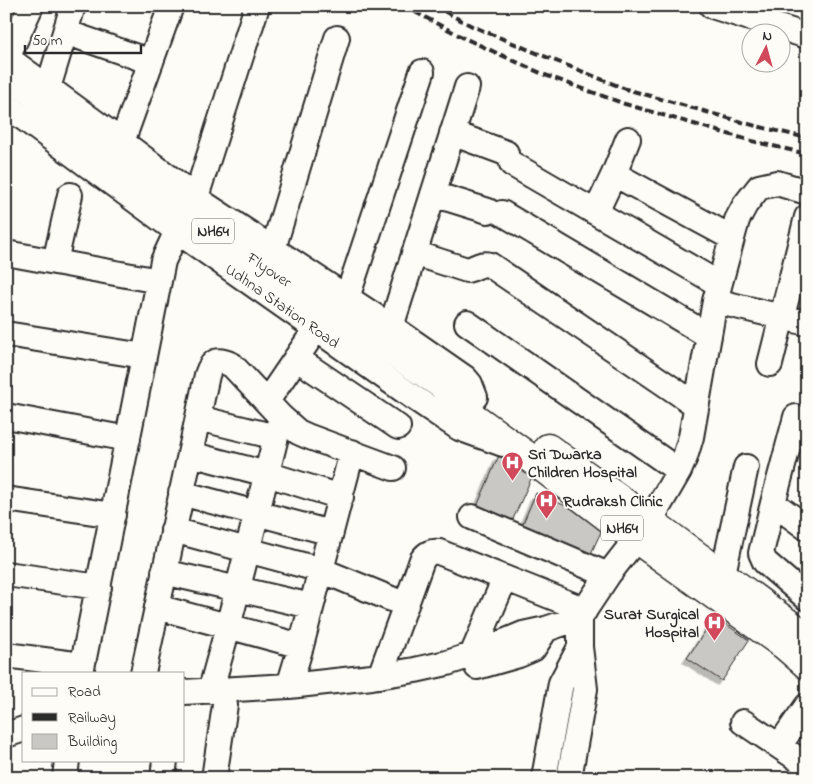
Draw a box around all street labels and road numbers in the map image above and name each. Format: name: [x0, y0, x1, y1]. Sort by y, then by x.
road number: NH64: [192, 218, 234, 244]
street label: Flyover: [241, 246, 296, 294]
street label: Udhna Station Road: [220, 258, 344, 355]
road number: NH64: [601, 516, 643, 540]

